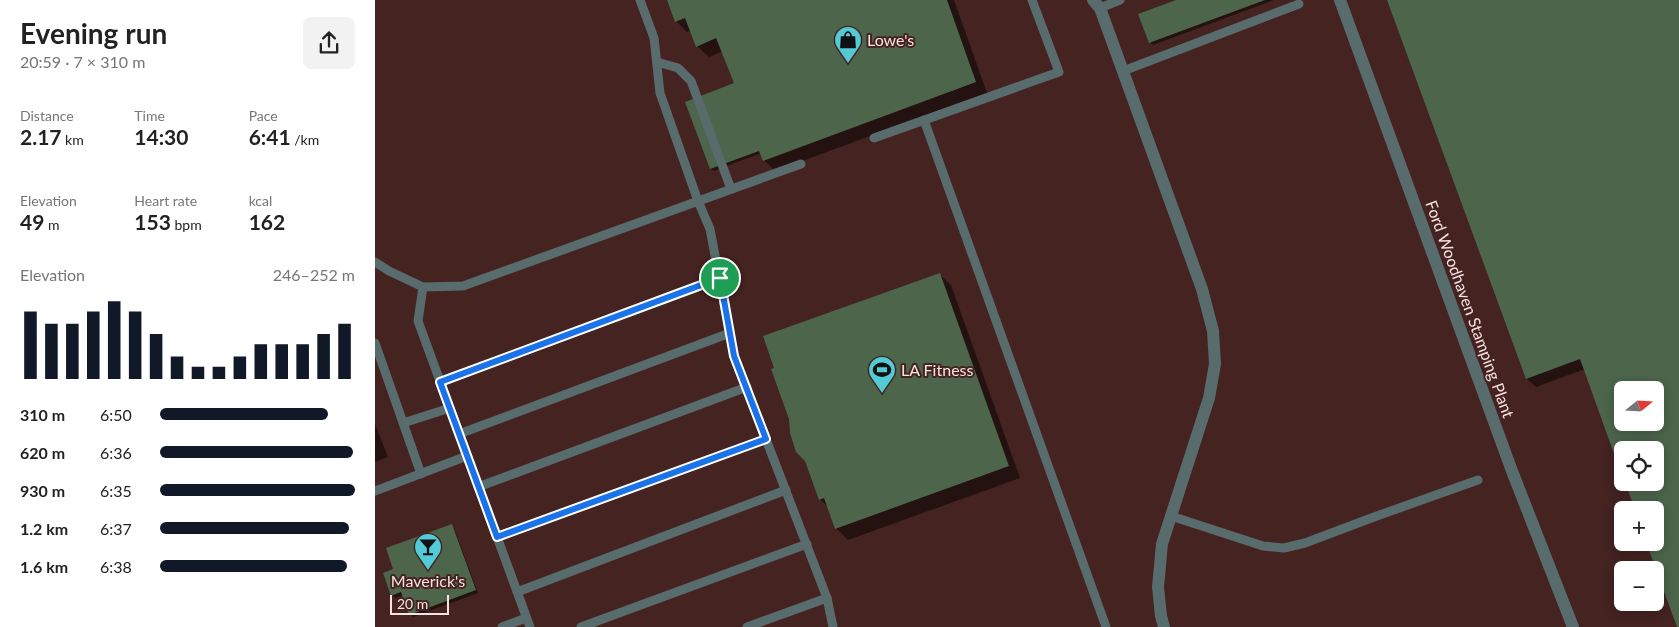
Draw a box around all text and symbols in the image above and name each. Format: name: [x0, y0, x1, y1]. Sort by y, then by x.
text: Evening run: [20, 16, 167, 50]
button: share: [303, 17, 355, 69]
shop icon: Lowe's: [833, 25, 863, 64]
place label: Lowe's: [867, 30, 914, 49]
text: 20:59 · 7 × 310 m: [20, 52, 145, 71]
text: Distance: [20, 107, 74, 124]
text: Time: [134, 107, 165, 124]
text: Pace: [249, 107, 278, 124]
text: 2.17: [20, 124, 62, 149]
text: 14:30: [134, 124, 188, 149]
text: 6:41: [249, 124, 291, 149]
text: km: [62, 131, 84, 148]
text: /km: [291, 131, 319, 148]
text: Elevation: [20, 192, 77, 209]
text: Heart rate: [134, 192, 197, 209]
text: kcal: [249, 192, 272, 209]
street label: Ford Woodhaven Stamping Plant: [1422, 198, 1519, 420]
text: 49: [20, 209, 44, 234]
text: 153: [134, 209, 171, 234]
text: 162: [249, 209, 285, 234]
text: m: [44, 216, 59, 233]
text: bpm: [171, 216, 202, 233]
pin: [699, 257, 741, 299]
icon: arrive: [706, 264, 734, 292]
text: Elevation: [20, 265, 85, 284]
text: 246–252 m: [273, 265, 355, 284]
sports icon: LA Fitness: [867, 355, 897, 394]
place label: LA Fitness: [901, 360, 974, 379]
north arrow: [1614, 381, 1664, 431]
map controls: [1614, 381, 1664, 611]
text: 310 m: [20, 405, 65, 424]
text: 6:50: [100, 405, 132, 424]
button: locate: [1614, 441, 1664, 491]
text: 620 m: [20, 443, 65, 462]
text: 6:36: [100, 443, 132, 462]
text: 930 m: [20, 481, 65, 500]
text: 6:35: [100, 481, 132, 500]
button: +: [1614, 501, 1664, 551]
text: 1.2 km: [20, 519, 68, 538]
text: 6:37: [100, 519, 132, 538]
bar icon: Maverick's: [413, 532, 443, 571]
text: 1.6 km: [20, 557, 68, 576]
text: 6:38: [100, 557, 132, 576]
button: −: [1614, 561, 1664, 611]
place label: Maverick's: [391, 571, 465, 590]
scale bar: [390, 592, 449, 615]
text: 20 m: [397, 595, 428, 612]

